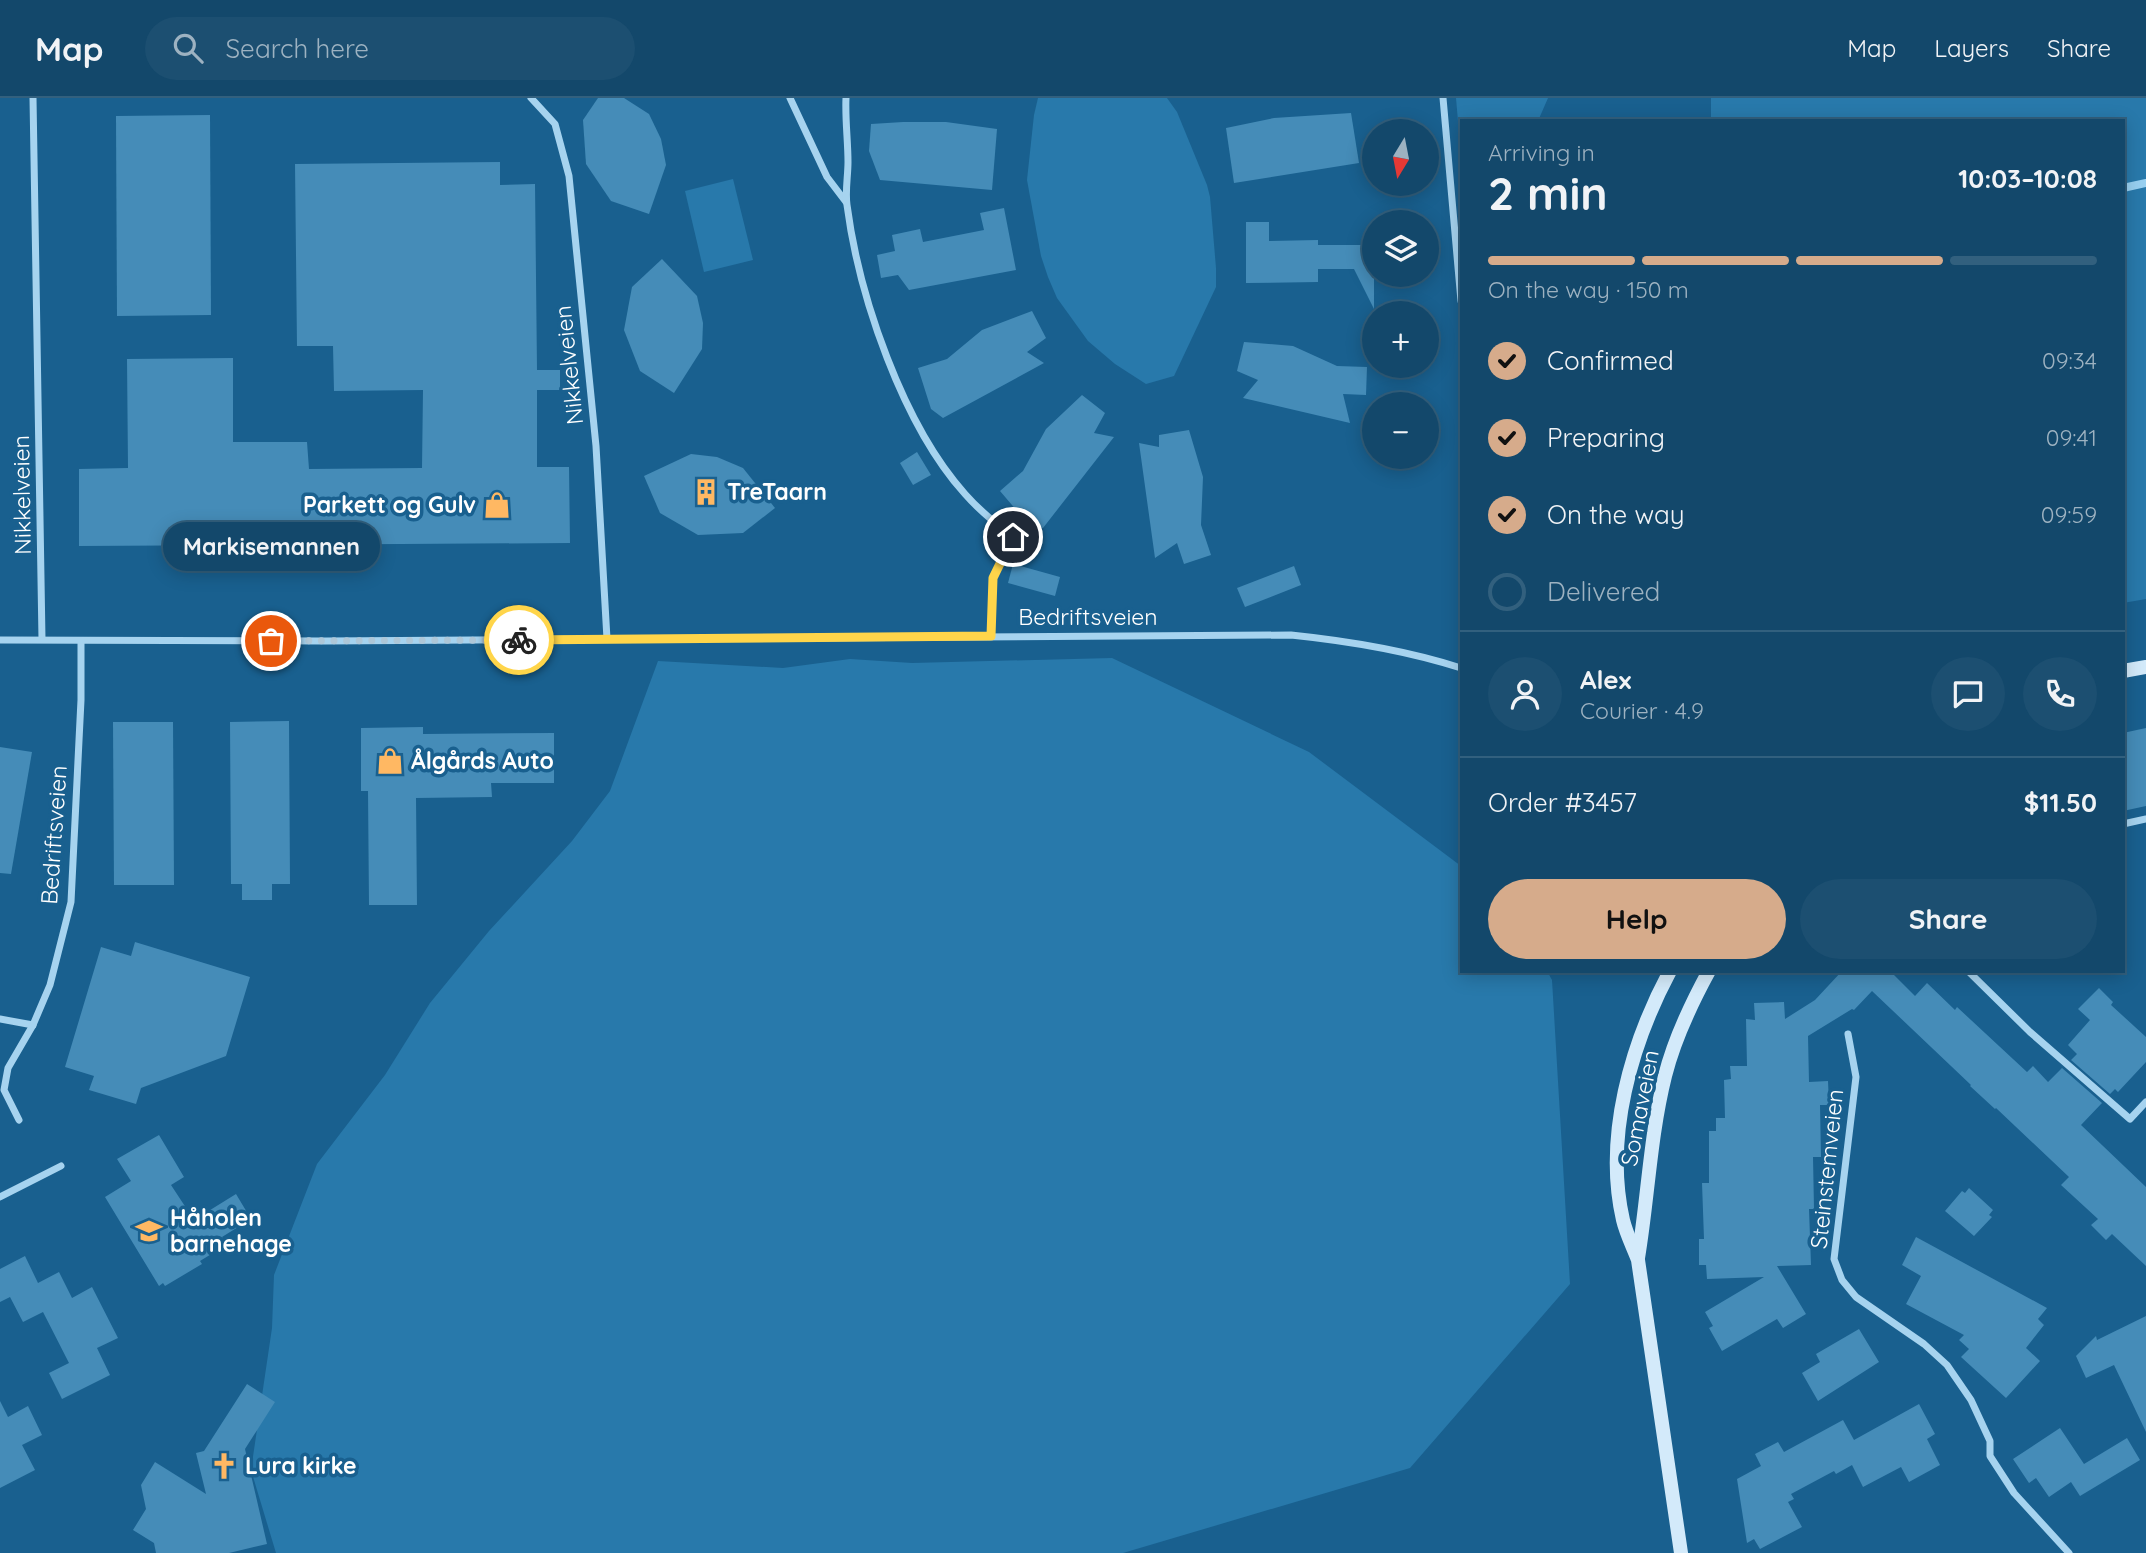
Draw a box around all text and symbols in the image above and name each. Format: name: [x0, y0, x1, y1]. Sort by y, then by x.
search box: [145, 17, 635, 80]
text: Map: [35, 28, 103, 69]
icon: search: [169, 29, 207, 67]
text: Search here: [225, 32, 369, 65]
text: Map: [1847, 33, 1896, 63]
text: Layers: [1934, 33, 2009, 63]
text: Share: [2047, 33, 2111, 63]
north arrow: [1362, 119, 1438, 196]
map controls: [1362, 119, 1439, 469]
text: Arriving in: [1488, 138, 1595, 167]
text: 10:03–10:08: [1958, 162, 2097, 195]
text: 2 min: [1488, 164, 1608, 222]
button: layers: [1362, 210, 1439, 287]
text: On the way · 150 m: [1488, 275, 1689, 304]
button: +: [1362, 301, 1439, 378]
street label: Nikkelveien: [548, 304, 589, 426]
icon: check: [1488, 342, 1526, 380]
text: Confirmed: [1547, 344, 1674, 377]
text: 09:34: [2042, 346, 2097, 375]
button: −: [1362, 392, 1439, 469]
icon: check: [1488, 419, 1526, 457]
text: Preparing: [1547, 421, 1665, 454]
text: 09:41: [2046, 423, 2097, 452]
street label: Nikkelveien: [6, 435, 37, 555]
building icon: TreTaarn: [691, 477, 721, 507]
place label: TreTaarn: [727, 477, 827, 506]
place label: Parkett og Gulv: [303, 490, 476, 519]
shop icon: Parkett og Gulv: [482, 490, 512, 520]
icon: check: [1488, 496, 1526, 534]
text: On the way: [1547, 498, 1685, 531]
text: 09:59: [2041, 500, 2097, 529]
pin: [983, 507, 1043, 567]
icon: home: [994, 518, 1032, 556]
callout: Markisemannen: [162, 522, 380, 571]
text: Markisemannen: [183, 532, 360, 561]
text: Delivered: [1547, 575, 1660, 608]
street label: Bedriftsveien: [1018, 602, 1158, 631]
courier: [484, 605, 554, 675]
pin: [241, 611, 301, 671]
icon: bike: [500, 621, 538, 659]
icon: bag: [252, 622, 290, 660]
button: person: [1488, 657, 1562, 731]
button: chat: [1931, 657, 2005, 731]
button: phone: [2023, 657, 2097, 731]
text: Alex: [1580, 663, 1631, 696]
text: Courier · 4.9: [1580, 696, 1704, 725]
shop icon: Ålgårds Auto: [375, 746, 405, 776]
place label: Ålgårds Auto: [411, 746, 554, 775]
street label: Bedriftsveien: [34, 764, 73, 905]
text: Order #3457: [1488, 786, 1637, 819]
text: $11.50: [2024, 786, 2097, 819]
button: Help: [1488, 879, 1786, 959]
button: Share: [1800, 879, 2097, 959]
street label: Somaveien: [1614, 1047, 1665, 1168]
street label: Steinstemveien: [1804, 1088, 1849, 1250]
place label: Håholen barnehage: [170, 1203, 292, 1258]
school or university icon: Håholen barnehage: [134, 1216, 164, 1246]
church icon: Lura kirke: [209, 1451, 239, 1481]
place label: Lura kirke: [245, 1451, 357, 1480]

